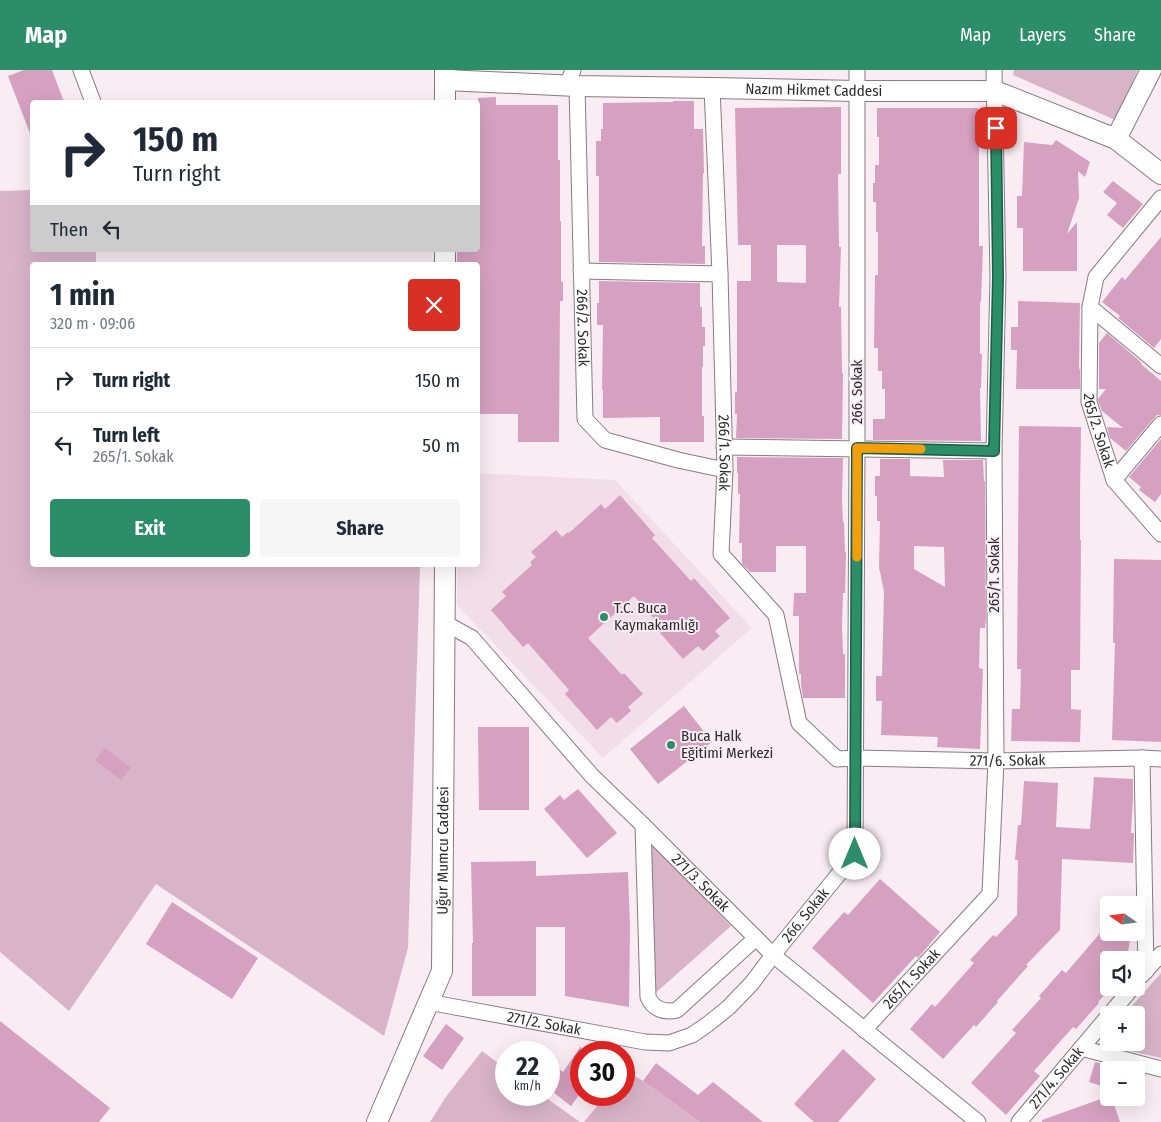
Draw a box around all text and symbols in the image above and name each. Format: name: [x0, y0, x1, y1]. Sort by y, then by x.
text: Map: [25, 21, 67, 49]
text: Map: [960, 24, 991, 46]
text: Layers: [1019, 24, 1066, 46]
text: Share: [1094, 24, 1136, 46]
street label: Nazım Hikmet Caddesi: [745, 80, 882, 100]
pin: [975, 107, 1017, 149]
icon: arrive: [982, 114, 1010, 142]
text: 150 m: [133, 118, 218, 160]
icon: right: [50, 120, 115, 185]
text: Turn right: [133, 160, 221, 187]
icon: left: [98, 215, 126, 243]
text: Then: [50, 218, 88, 241]
text: 1 min: [50, 277, 115, 313]
button: close: [408, 279, 460, 331]
street label: 266/2. Sokak: [573, 289, 593, 367]
text: 320 m · 09:06: [50, 314, 135, 333]
street label: 266. Sokak: [848, 360, 866, 424]
icon: right: [50, 366, 78, 394]
text: Turn right: [93, 369, 170, 392]
text: 150 m: [415, 369, 460, 392]
street label: 265/2. Sokak: [1080, 393, 1118, 470]
street label: 266/1. Sokak: [715, 414, 734, 491]
text: Turn left: [93, 424, 160, 447]
icon: left: [50, 431, 78, 459]
text: 50 m: [422, 434, 460, 457]
text: 265/1. Sokak: [93, 447, 174, 466]
button: Exit: [50, 499, 250, 557]
button: Share: [260, 499, 460, 557]
street label: 265/1. Sokak: [985, 537, 1003, 613]
place label: T.C. Buca Kaymakamlığı: [614, 599, 699, 634]
marker: T.C. Buca Kaymakamlığı: [598, 611, 610, 623]
place label: Buca Halk Eğitimi Merkezi: [681, 727, 773, 762]
marker: Buca Halk Eğitimi Merkezi: [665, 739, 677, 751]
street label: 271/6. Sokak: [970, 751, 1046, 770]
street label: Uğur Mumcu Caddesi: [433, 786, 452, 915]
position arrow: [828, 827, 880, 879]
street label: 271/3. Sokak: [668, 850, 733, 915]
street label: 266. Sokak: [778, 884, 833, 946]
north arrow: [1100, 896, 1145, 941]
map controls: [1100, 896, 1145, 1106]
street label: 265/1. Sokak: [879, 945, 944, 1013]
button: sound: [1100, 951, 1145, 996]
button: +: [1100, 1006, 1145, 1051]
street label: 271/2. Sokak: [506, 1008, 582, 1039]
speed limit sign: 30: [570, 1041, 635, 1106]
street label: 271/4. Sokak: [1025, 1043, 1087, 1112]
text: 22: [516, 1052, 539, 1082]
button: −: [1100, 1061, 1145, 1106]
text: km/h: [514, 1079, 541, 1093]

